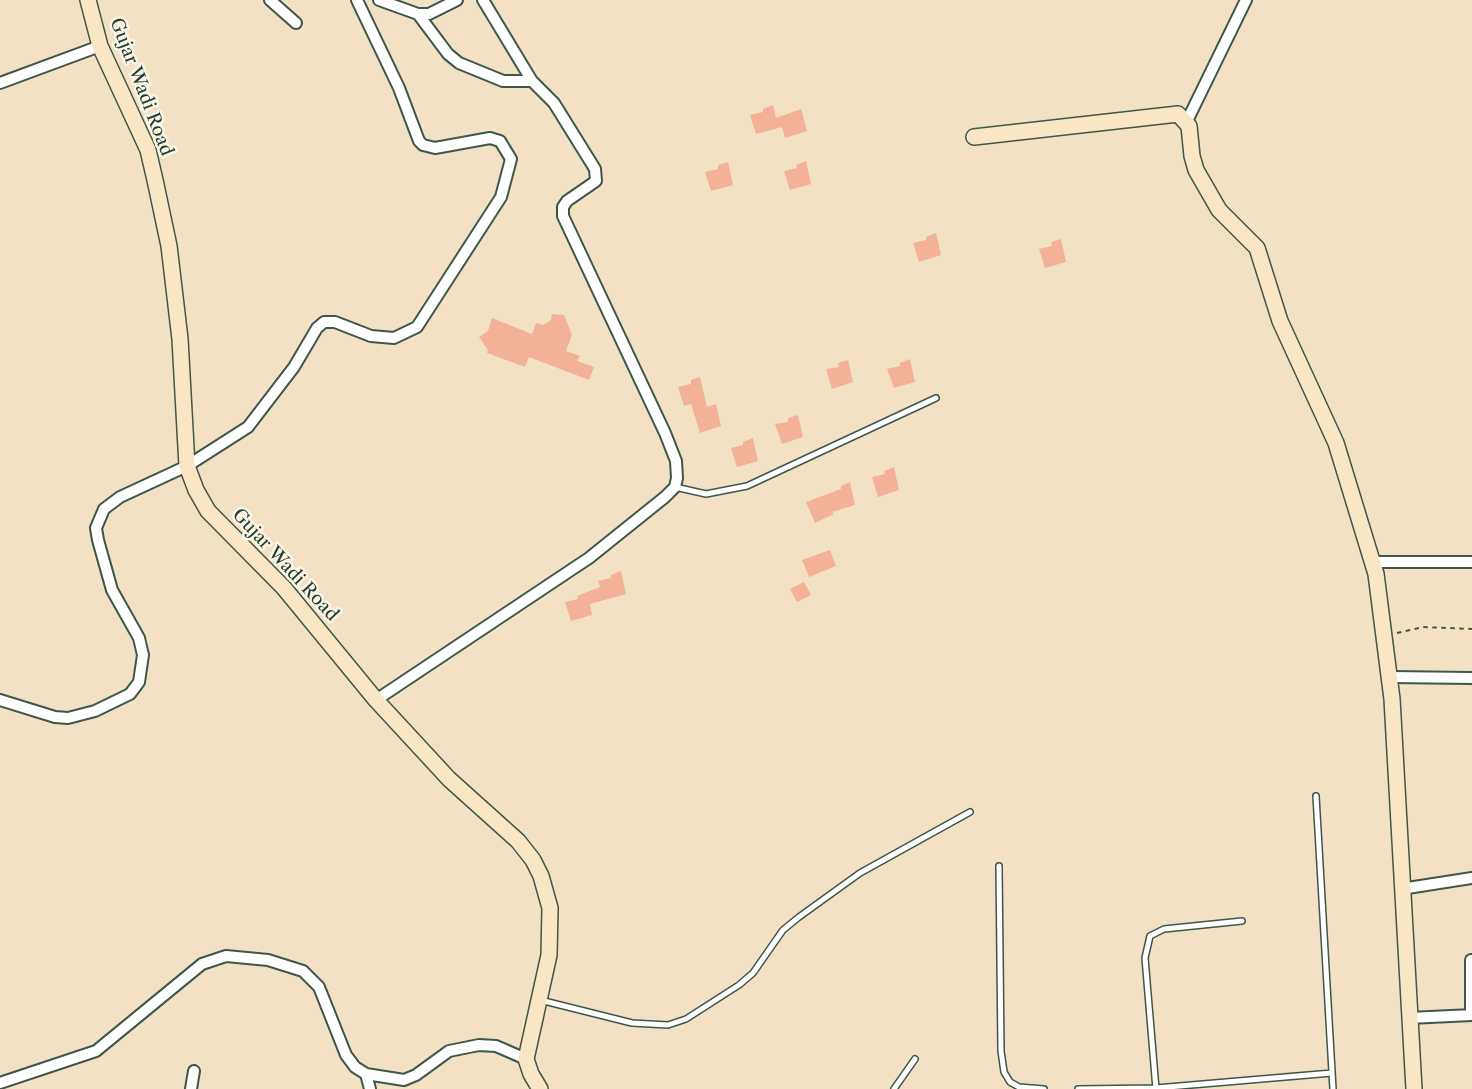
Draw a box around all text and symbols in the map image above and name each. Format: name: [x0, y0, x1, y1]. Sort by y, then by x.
street label: Gujar Wadi Road: [105, 15, 177, 159]
street label: Gujar Wadi Road: [227, 504, 343, 626]

